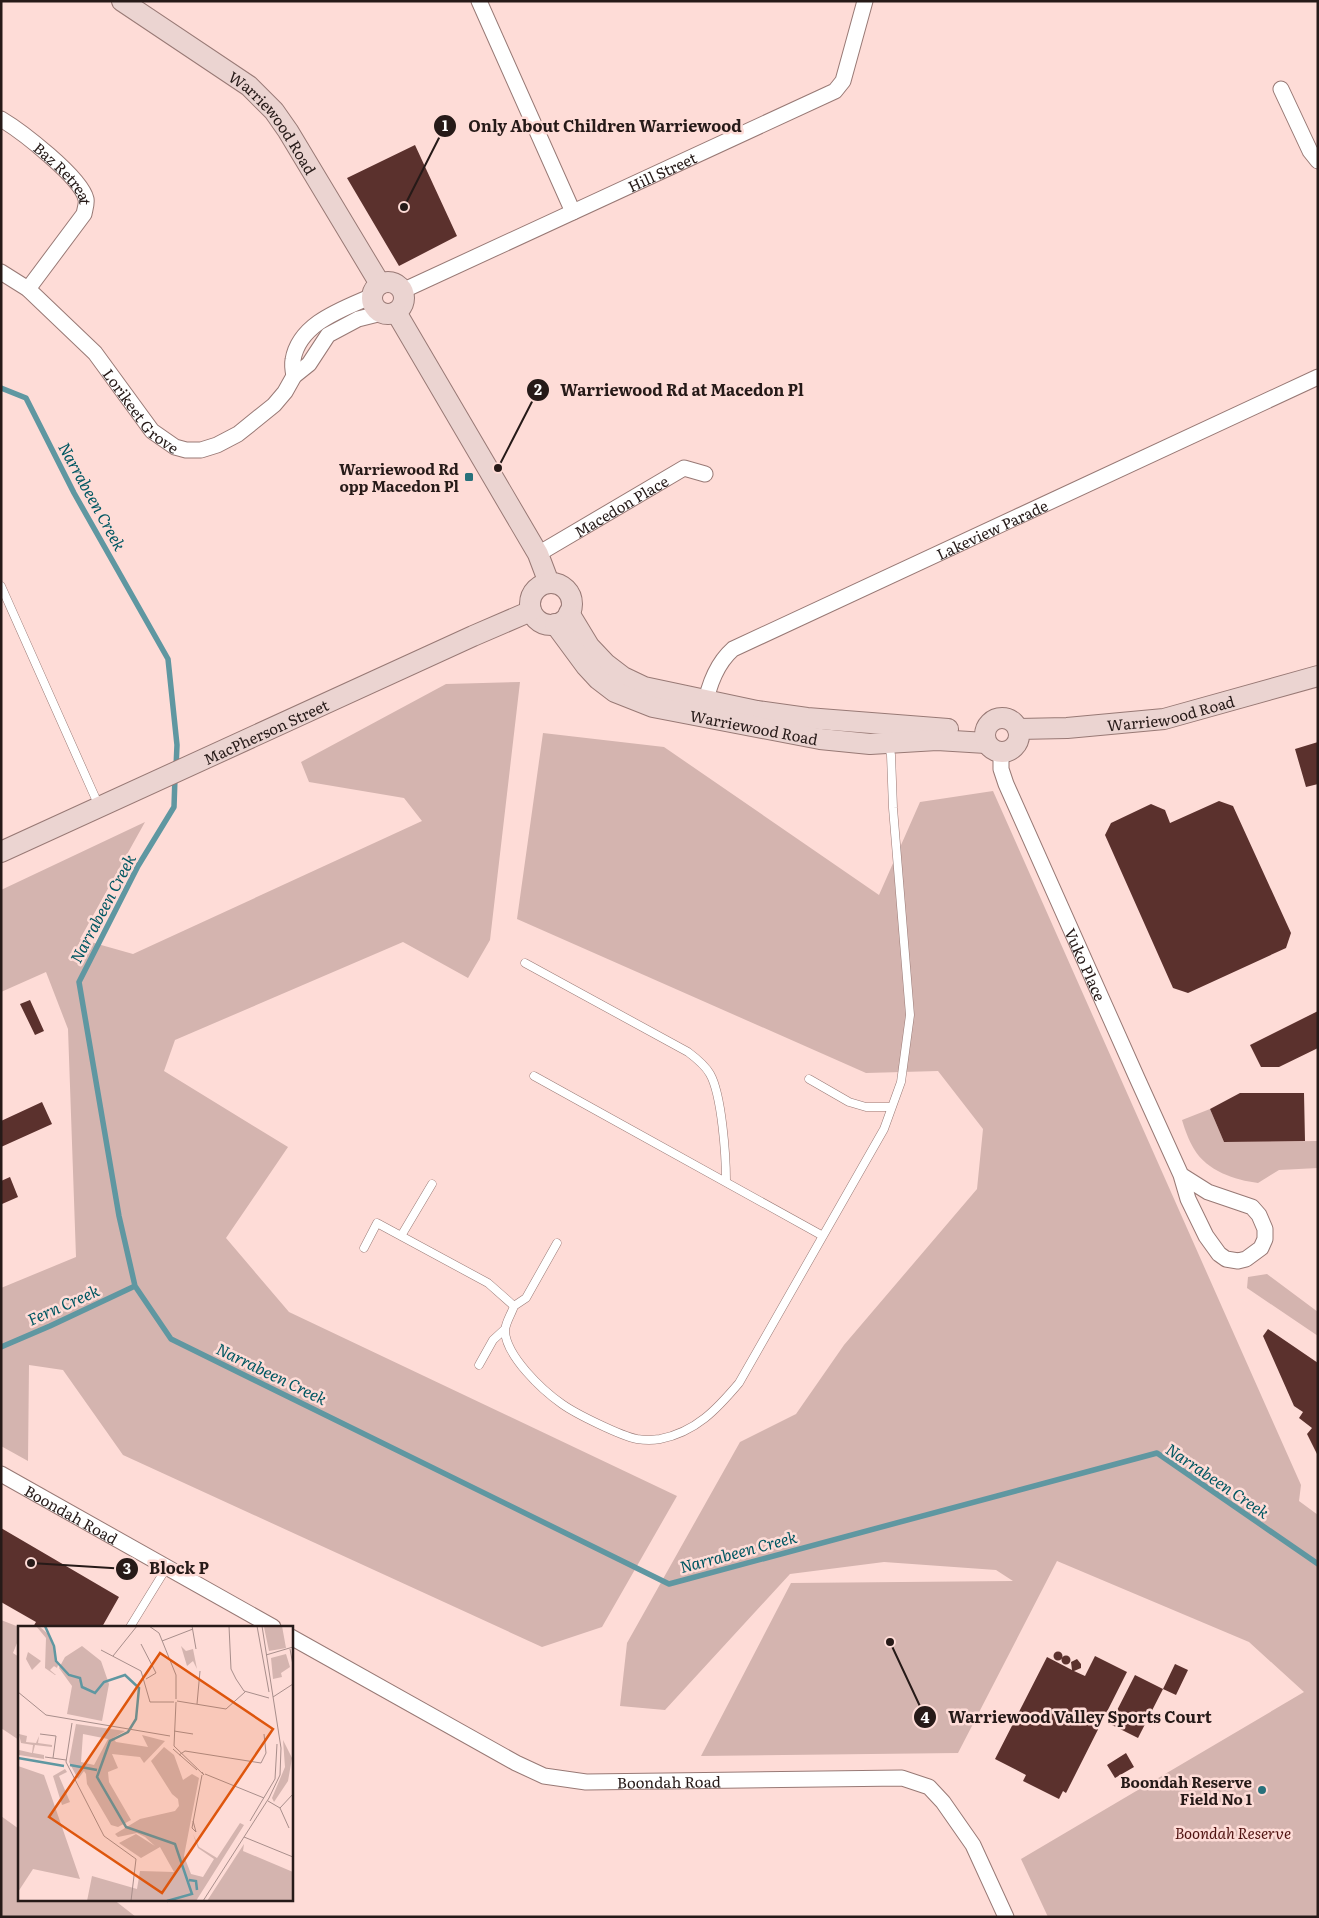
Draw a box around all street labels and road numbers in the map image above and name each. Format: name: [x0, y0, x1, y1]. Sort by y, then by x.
street label: Warriewood Road: [225, 64, 323, 178]
street label: Baz Retreat: [29, 136, 98, 206]
street label: Hill Street: [623, 145, 700, 197]
street label: Lorikeet Grove: [98, 363, 184, 458]
street label: Macedon Place: [569, 468, 672, 542]
street label: Lakeview Parade: [932, 493, 1051, 565]
street label: Warriewood Road: [1106, 688, 1237, 736]
street label: MacPherson Street: [199, 692, 332, 769]
street label: Warriewood Road: [688, 703, 820, 750]
street label: Vuko Place: [1060, 924, 1113, 1004]
street label: Boondah Road: [21, 1478, 122, 1549]
street label: Boondah Road: [617, 1769, 721, 1793]

